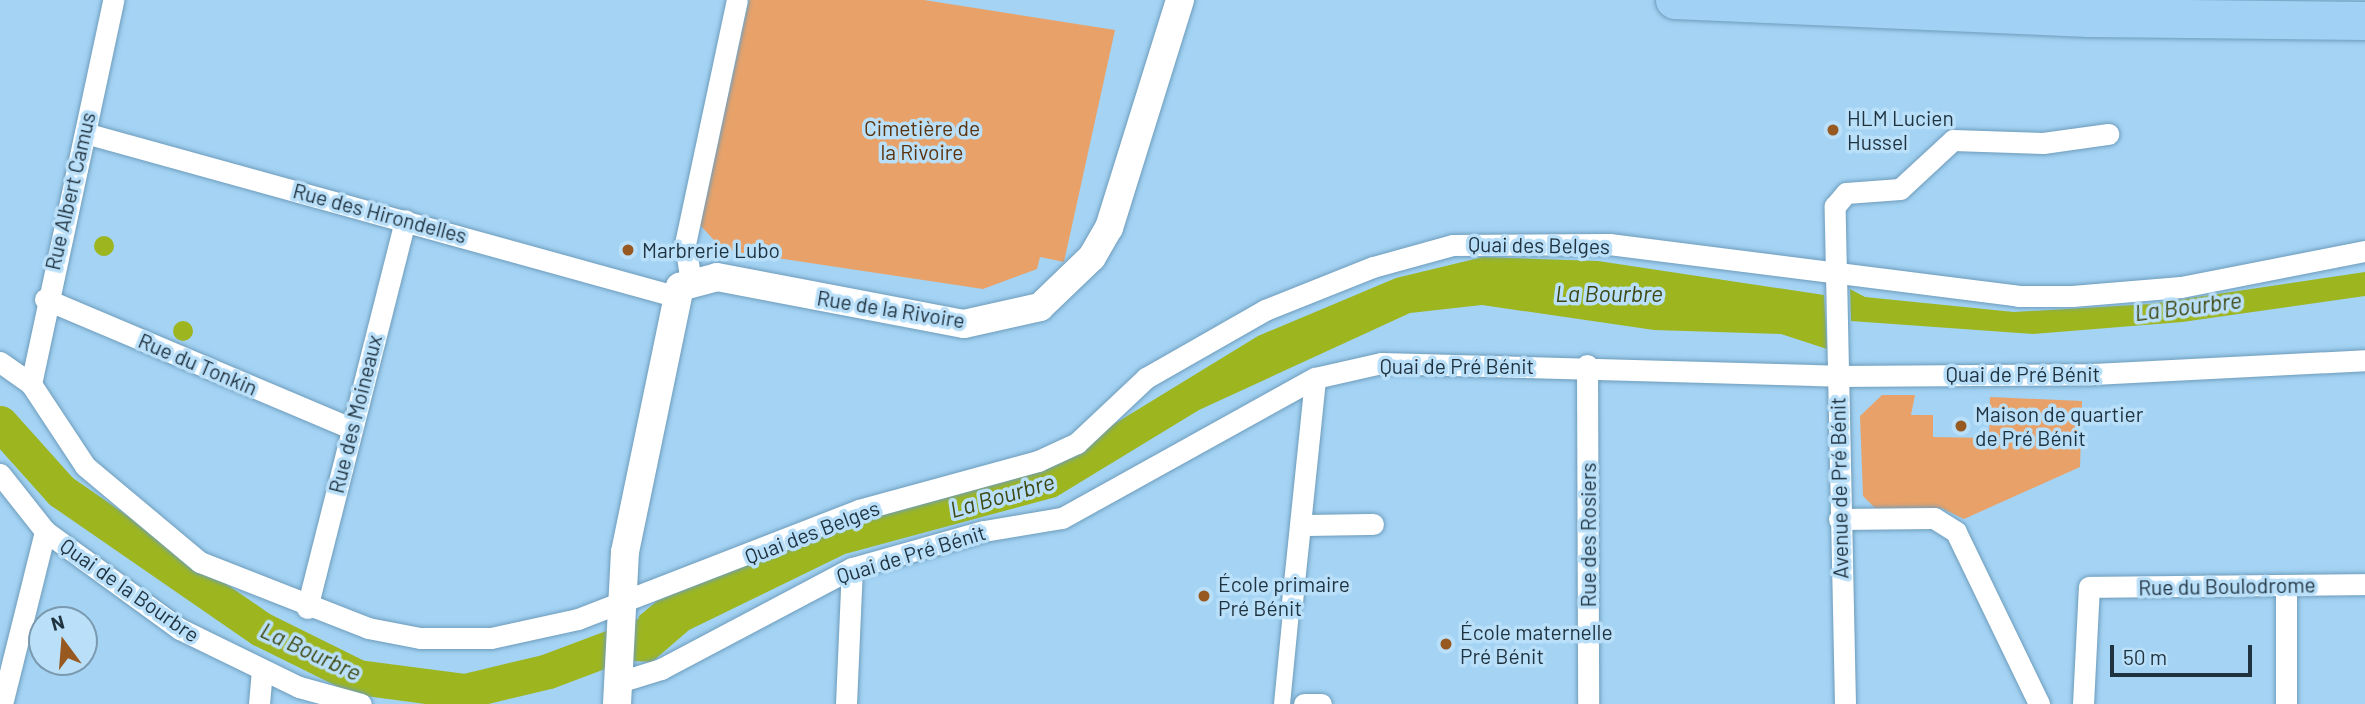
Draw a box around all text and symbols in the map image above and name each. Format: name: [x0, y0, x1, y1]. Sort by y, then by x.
place label: HLM Lucien Hussel: [1847, 105, 1954, 155]
street label: Rue Albert Camus: [40, 110, 100, 272]
park label: Cimetière de la Rivoire: [864, 115, 980, 165]
marker: HLM Lucien Hussel: [1825, 122, 1841, 138]
street label: Rue des Hirondelles: [290, 178, 470, 248]
street label: Quai des Belges: [1468, 231, 1610, 259]
place label: Marbrerie Lubo: [642, 237, 780, 263]
marker: Marbrerie Lubo: [620, 242, 636, 258]
water label: La Bourbre: [1555, 279, 1663, 307]
street label: Rue de la Rivoire: [815, 285, 967, 333]
water label: La Bourbre: [2133, 286, 2243, 326]
street label: Rue du Tonkin: [135, 328, 261, 400]
street label: Rue des Moineaux: [323, 332, 387, 496]
street label: Quai de Pré Bénit: [1380, 353, 1534, 379]
street label: Quai de Pré Bénit: [1946, 361, 2100, 387]
street label: Avenue de Pré Bénit: [1825, 397, 1853, 579]
place label: Maison de quartier de Pré Bénit: [1975, 401, 2143, 451]
marker: Maison de quartier de Pré Bénit: [1953, 418, 1969, 434]
street label: Rue des Rosiers: [1575, 463, 1601, 607]
water label: La Bourbre: [946, 467, 1058, 523]
street label: Quai des Belges: [741, 495, 883, 569]
street label: Quai de Pré Bénit: [833, 519, 989, 589]
street label: Quai de la Bourbre: [56, 533, 204, 647]
place label: École primaire Pré Bénit: [1218, 571, 1350, 621]
street label: Rue du Boulodrome: [2138, 572, 2316, 600]
marker: École primaire Pré Bénit: [1196, 588, 1212, 604]
north arrow: [28, 606, 98, 676]
text: N: [48, 609, 67, 635]
water label: La Bourbre: [256, 616, 366, 686]
place label: École maternelle Pré Bénit: [1460, 619, 1613, 669]
scale bar: [2113, 630, 2255, 674]
marker: École maternelle Pré Bénit: [1438, 636, 1454, 652]
text: 50 m: [2123, 644, 2167, 669]

